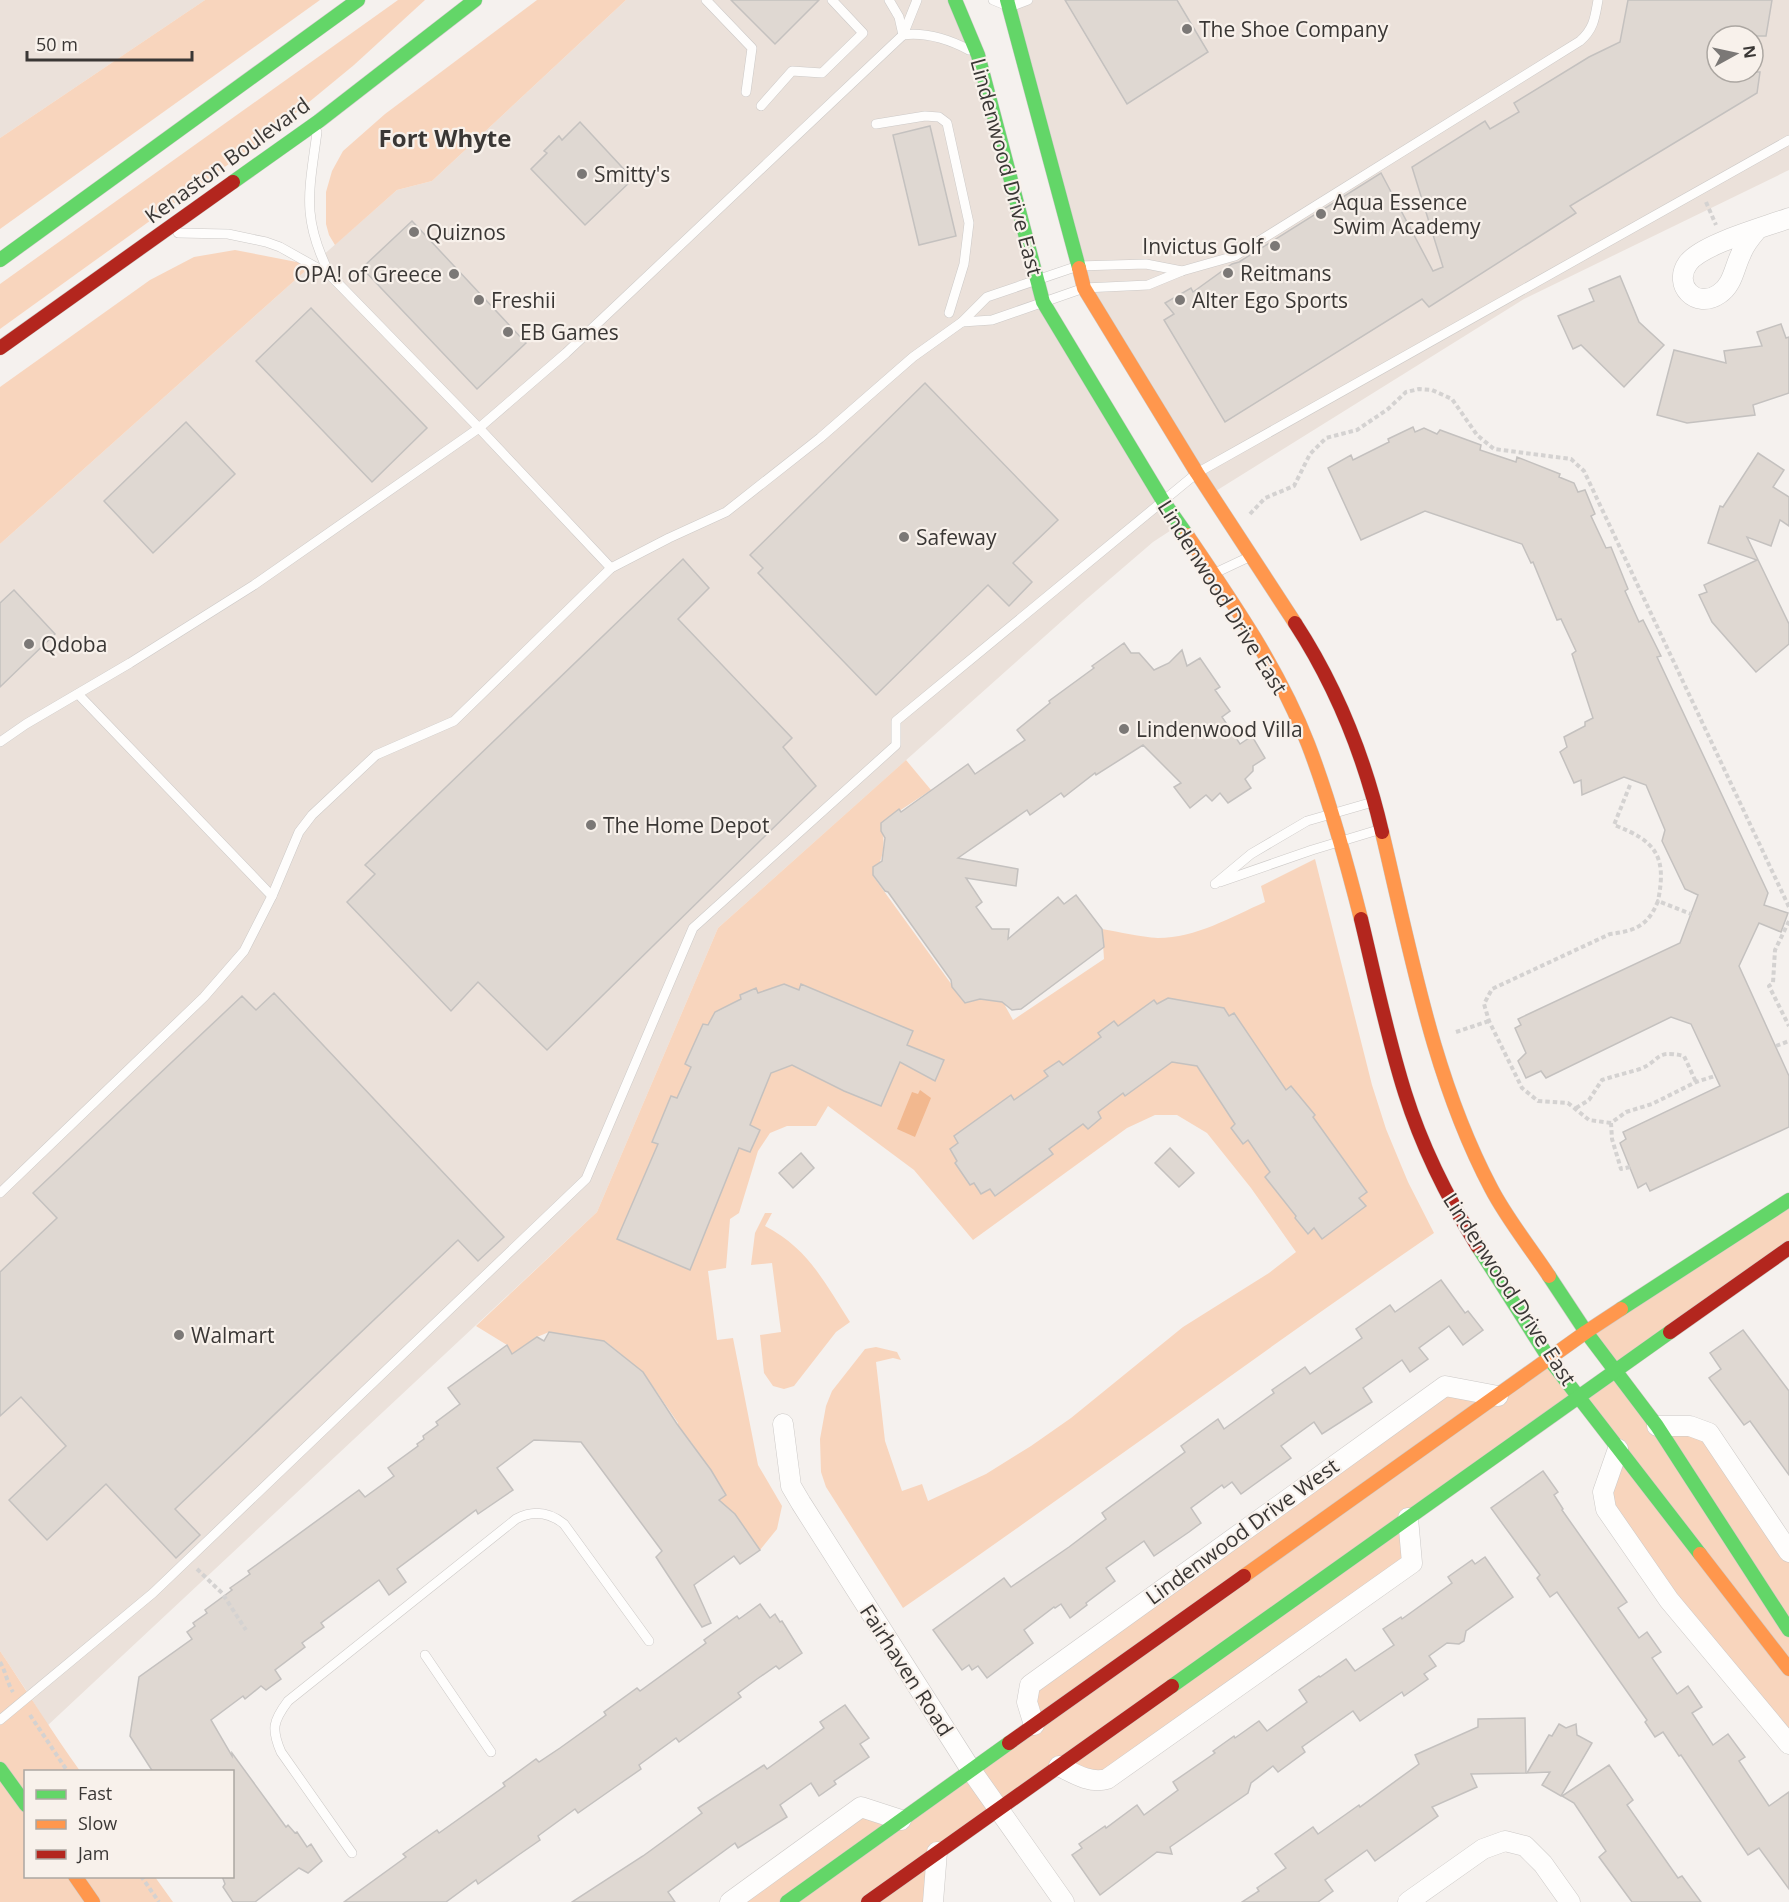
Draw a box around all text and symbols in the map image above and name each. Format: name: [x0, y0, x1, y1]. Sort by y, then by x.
place label: The Shoe Company: [1199, 15, 1389, 43]
marker: The Shoe Company: [1180, 22, 1194, 36]
scale bar: [27, 24, 192, 62]
north arrow: [1705, 24, 1765, 84]
text: 50 m: [36, 32, 78, 56]
text: N: [1738, 44, 1762, 60]
street label: Lindenwood Drive East: [964, 55, 1050, 279]
street label: Kenaston Boulevard: [139, 91, 315, 229]
district label: Fort Whyte: [379, 121, 511, 154]
place label: Smitty's: [594, 160, 670, 188]
marker: Smitty's: [575, 167, 589, 181]
place label: Aqua Essence Swim Academy: [1333, 188, 1481, 240]
marker: Aqua Essence Swim Academy: [1314, 207, 1328, 221]
place label: Quiznos: [426, 218, 506, 246]
marker: Quiznos: [407, 225, 421, 239]
place label: Invictus Golf: [1142, 232, 1265, 260]
marker: Invictus Golf: [1268, 239, 1282, 253]
place label: Reitmans: [1240, 259, 1332, 287]
place label: OPA! of Greece: [294, 260, 442, 288]
marker: Reitmans: [1221, 266, 1235, 280]
marker: OPA! of Greece: [447, 267, 461, 281]
place label: Freshii: [491, 286, 556, 314]
place label: Alter Ego Sports: [1192, 286, 1348, 314]
marker: Freshii: [472, 293, 486, 307]
marker: Alter Ego Sports: [1173, 293, 1187, 307]
place label: EB Games: [520, 318, 619, 346]
marker: EB Games: [501, 325, 515, 339]
street label: Lindenwood Drive East: [1152, 495, 1294, 699]
place label: Safeway: [916, 523, 997, 551]
marker: Safeway: [897, 530, 911, 544]
place label: Qdoba: [41, 630, 107, 658]
marker: Qdoba: [22, 637, 36, 651]
place label: Lindenwood Villa: [1136, 715, 1303, 743]
marker: Lindenwood Villa: [1117, 722, 1131, 736]
place label: The Home Depot: [603, 811, 770, 839]
marker: The Home Depot: [584, 818, 598, 832]
street label: Lindenwood Drive East: [1437, 1187, 1583, 1391]
place label: Walmart: [191, 1321, 275, 1349]
marker: Walmart: [172, 1328, 186, 1342]
street label: Lindenwood Drive West: [1140, 1451, 1344, 1611]
street label: Fairhaven Road: [854, 1599, 960, 1741]
legend: [24, 1770, 234, 1878]
text: Fast: [78, 1781, 112, 1805]
text: Slow: [78, 1811, 117, 1835]
text: Jam: [76, 1841, 110, 1865]

